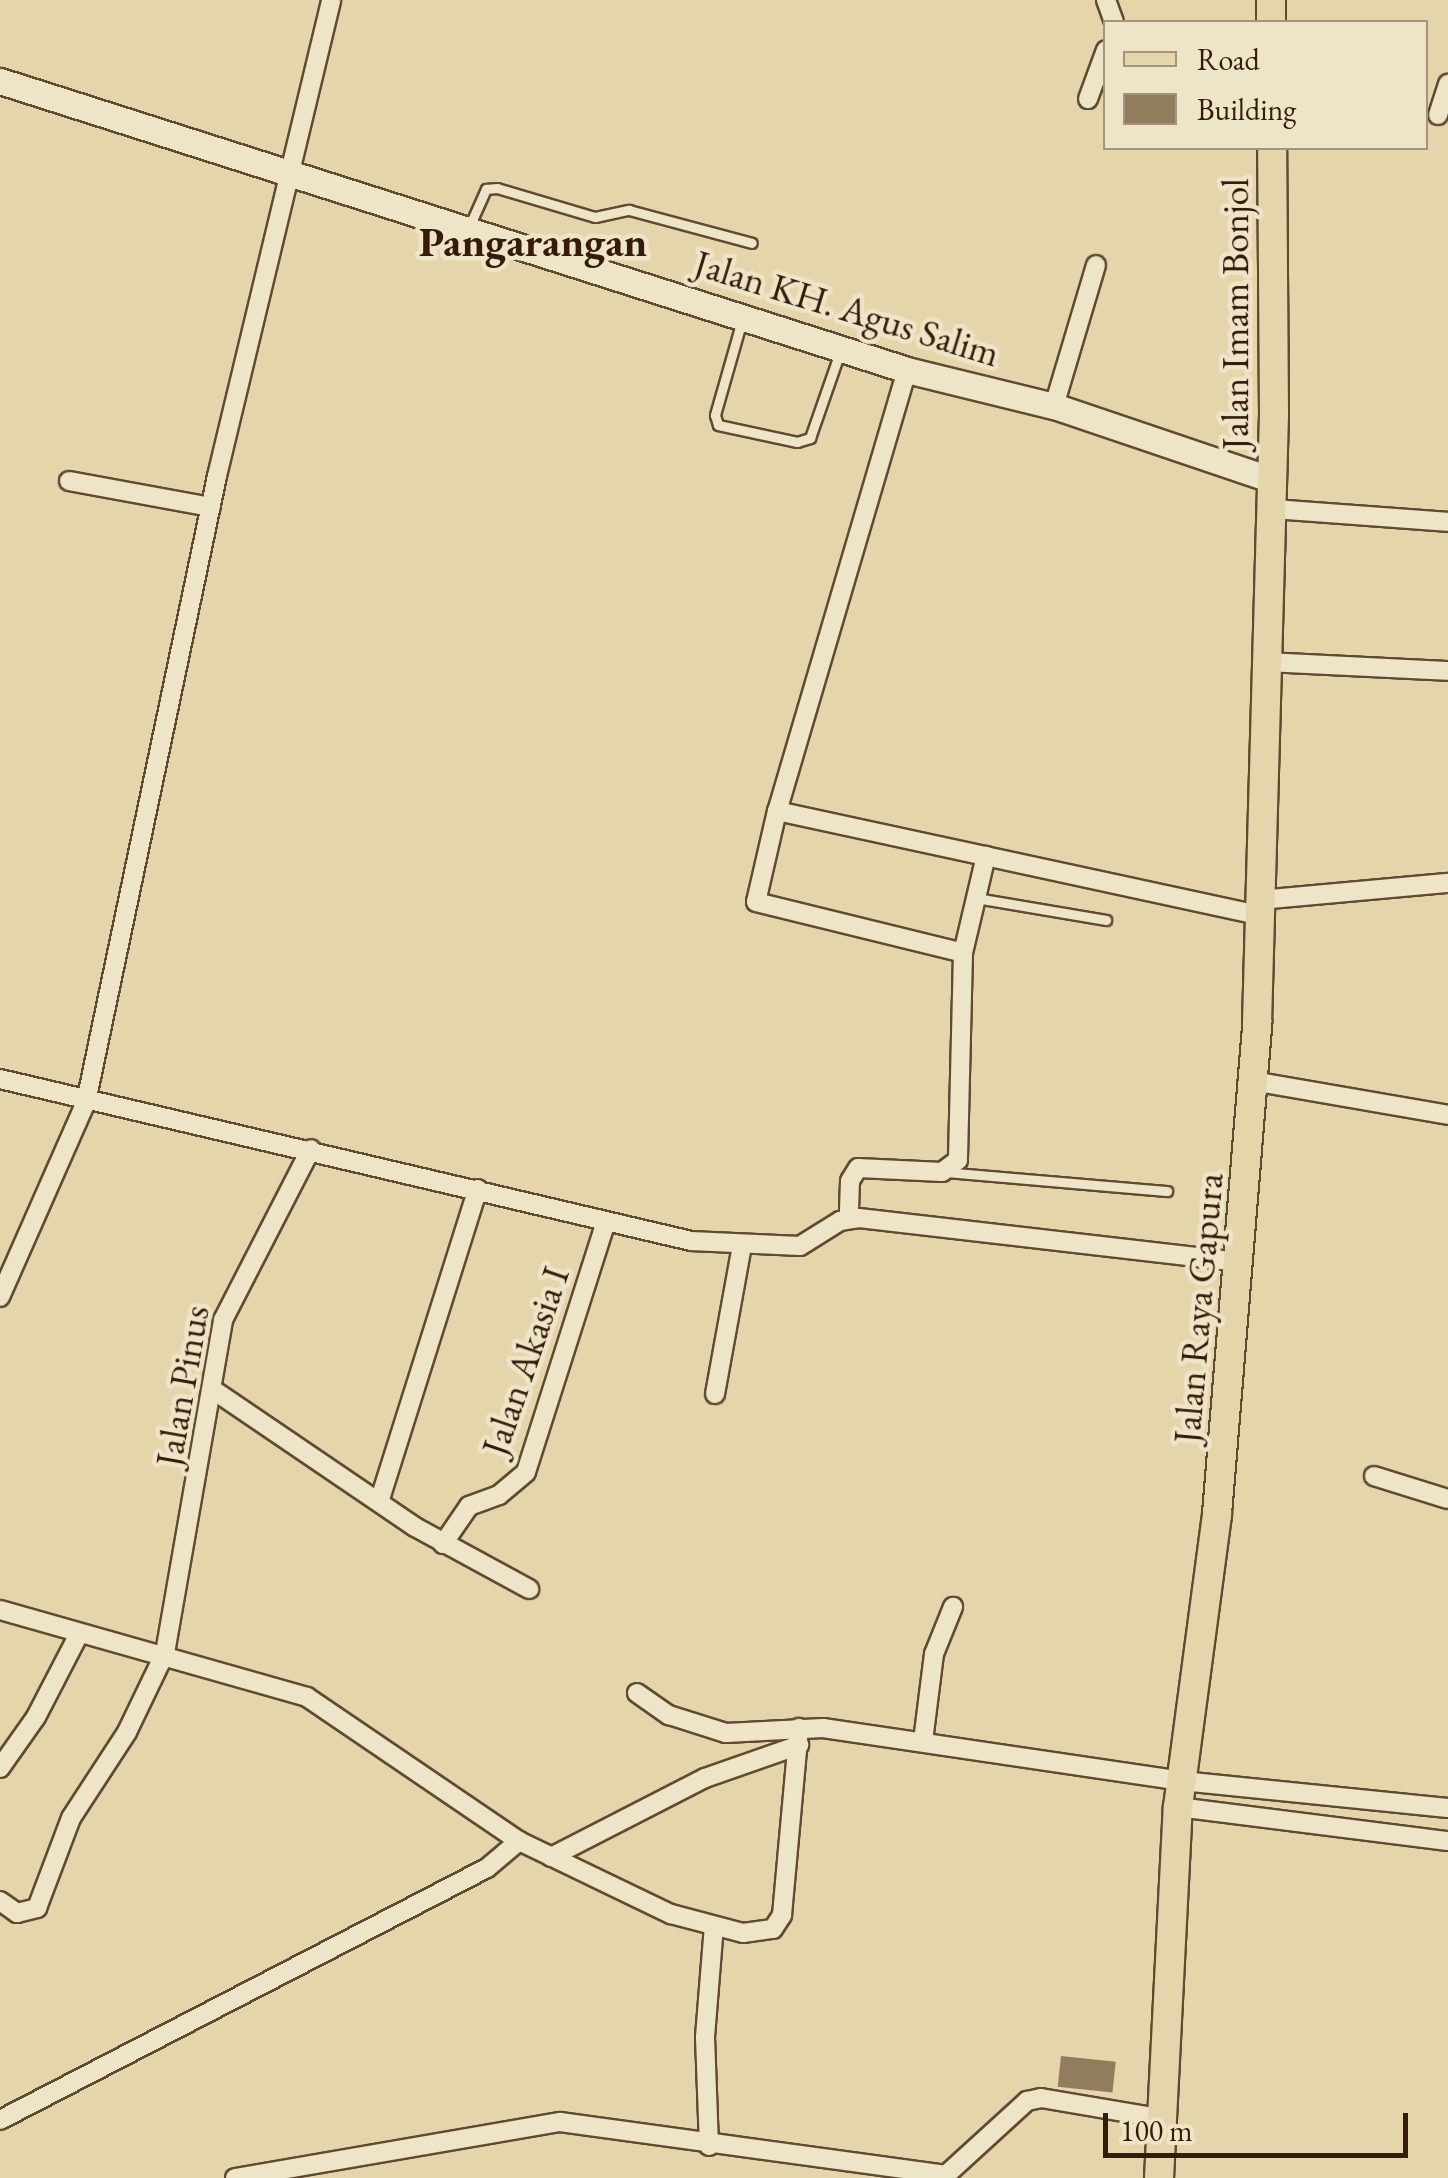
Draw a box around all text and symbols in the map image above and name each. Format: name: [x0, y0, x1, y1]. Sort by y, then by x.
legend: [1103, 20, 1428, 150]
text: Road: [1197, 40, 1260, 79]
text: Building: [1197, 90, 1296, 129]
street label: Jalan Imam Bonjol: [1212, 178, 1258, 450]
district label: Pangarangan: [419, 217, 647, 267]
street label: Jalan KH. Agus Salim: [689, 240, 1005, 376]
street label: Jalan Raya Gapura: [1163, 1171, 1233, 1445]
street label: Jalan Akasia I: [471, 1261, 579, 1461]
street label: Jalan Pinus: [145, 1302, 219, 1470]
scale bar: [1108, 2093, 1413, 2155]
text: 100 m: [1120, 2111, 1193, 2150]

